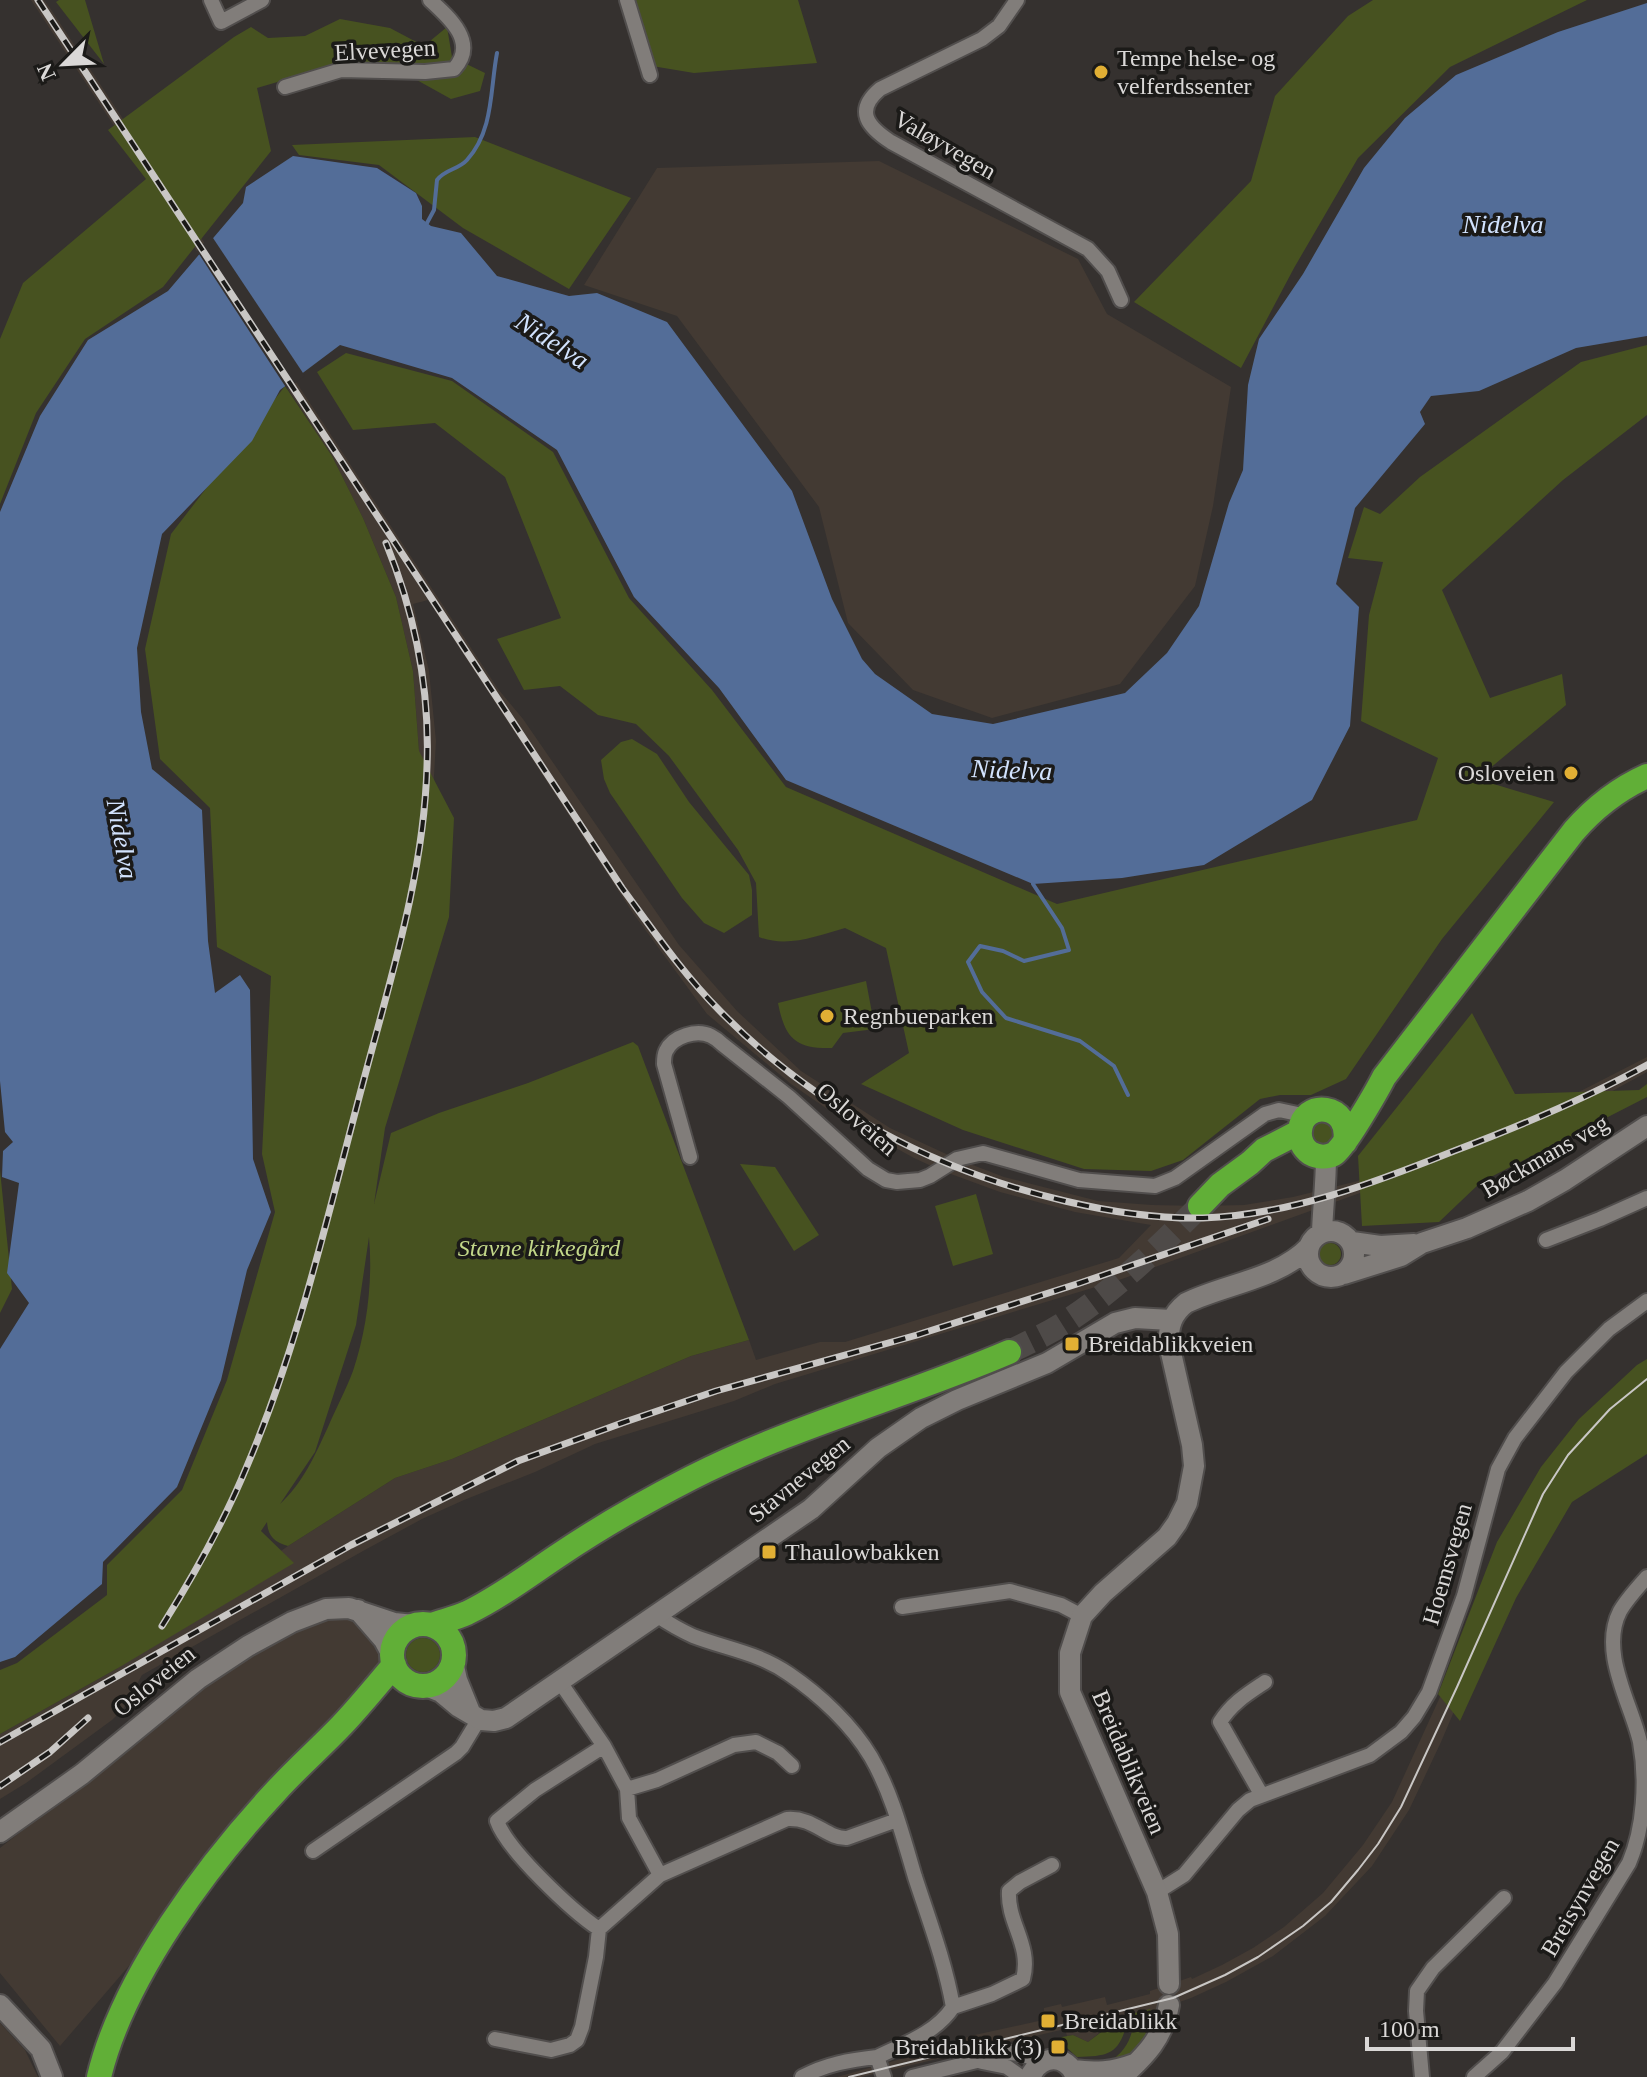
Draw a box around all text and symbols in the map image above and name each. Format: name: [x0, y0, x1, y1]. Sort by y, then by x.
north arrow: [24, 24, 104, 104]
street label: Elvevegen: [334, 34, 436, 66]
place label: Tempe helse- og velferdssenter: [1117, 45, 1275, 99]
text: N: [31, 59, 61, 84]
marker: Tempe helse- og velferdssenter: [1092, 63, 1110, 81]
street label: Valøyvegen: [889, 105, 1001, 185]
water label: Nidelva: [1462, 210, 1543, 239]
water label: Nidelva: [509, 306, 594, 375]
water label: Nidelva: [970, 754, 1053, 786]
place label: Osloveien: [1458, 760, 1555, 786]
marker: Osloveien: [1562, 764, 1580, 782]
water label: Nidelva: [101, 796, 143, 881]
place label: Regnbueparken: [843, 1003, 994, 1029]
marker: Regnbueparken: [818, 1007, 836, 1025]
street label: Osloveien: [812, 1077, 902, 1161]
street label: Bøckmans veg: [1477, 1109, 1613, 1203]
park label: Stavne kirkegård: [458, 1235, 621, 1261]
place label: Breidablikkveien: [1088, 1331, 1253, 1357]
marker: Breidablikkveien: [1063, 1335, 1081, 1353]
street label: Stavnevegen: [743, 1430, 855, 1528]
street label: Hoemsvegen: [1417, 1500, 1477, 1628]
place label: Thaulowbakken: [785, 1539, 940, 1565]
marker: Thaulowbakken: [760, 1543, 778, 1561]
street label: Osloveien: [108, 1640, 200, 1722]
street label: Breidablikveien: [1087, 1686, 1171, 1838]
street label: Breisynvegen: [1536, 1833, 1624, 1961]
scale bar: [1367, 2001, 1573, 2051]
place label: Breidablikk: [1064, 2008, 1177, 2034]
marker: Breidablikk: [1039, 2012, 1057, 2030]
text: 100 m: [1379, 2016, 1440, 2042]
place label: Breidablikk (3): [895, 2034, 1042, 2060]
marker: Breidablikk (3): [1049, 2038, 1067, 2056]

